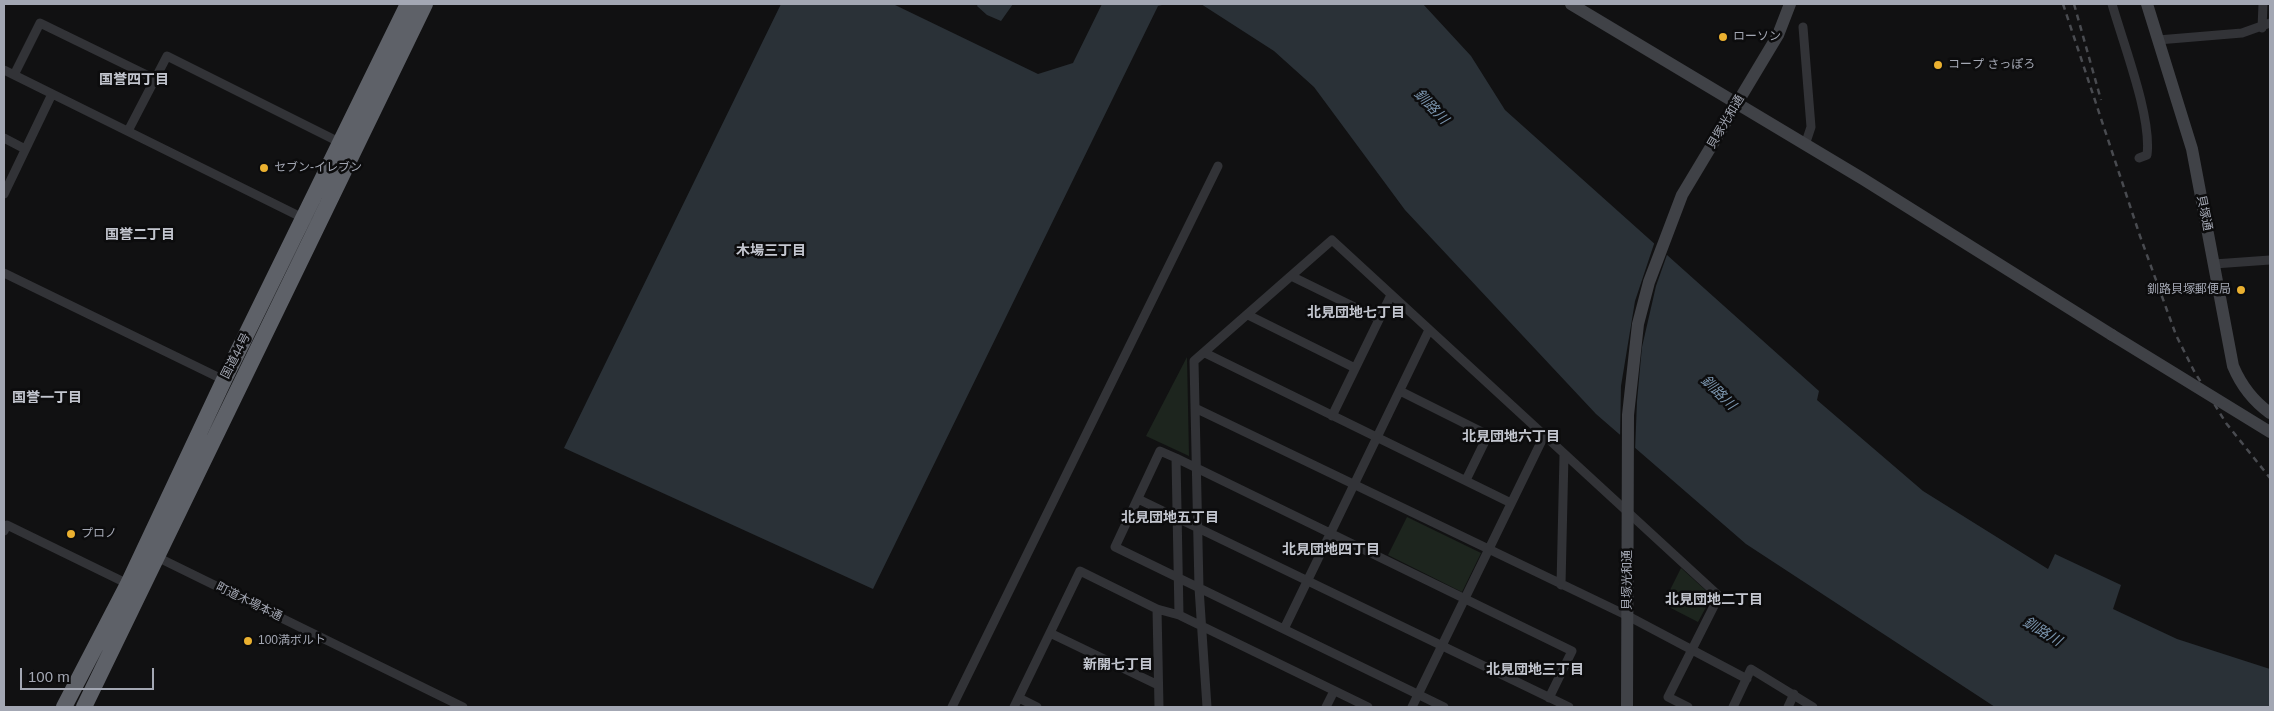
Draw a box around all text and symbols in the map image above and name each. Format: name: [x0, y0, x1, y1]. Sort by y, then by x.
place label: ローソン: [1733, 30, 1781, 44]
marker: ローソン: [1717, 31, 1729, 43]
place label: コープ さっぽろ: [1948, 58, 2035, 72]
marker: コープ さっぽろ: [1932, 59, 1944, 71]
district label: 国誉四丁目: [99, 72, 169, 88]
water label: 釧路川: [1410, 86, 1452, 128]
street label: 貝塚光和通: [1704, 93, 1748, 151]
place label: セブン-イレブン: [274, 161, 362, 175]
marker: セブン-イレブン: [258, 162, 270, 174]
street label: 貝塚通: [2193, 194, 2215, 232]
district label: 国誉二丁目: [105, 227, 175, 243]
district label: 木場三丁目: [736, 243, 806, 259]
place label: 釧路貝塚郵便局: [2147, 283, 2231, 297]
marker: 釧路貝塚郵便局: [2235, 284, 2247, 296]
district label: 北見団地七丁目: [1307, 305, 1405, 321]
street label: 国道44号: [218, 331, 254, 381]
water label: 釧路川: [1697, 372, 1739, 414]
district label: 国誉一丁目: [12, 390, 82, 406]
district label: 北見団地六丁目: [1462, 429, 1560, 445]
district label: 北見団地五丁目: [1121, 510, 1219, 526]
place label: プロノ: [81, 527, 117, 541]
marker: プロノ: [65, 528, 77, 540]
district label: 北見団地四丁目: [1282, 542, 1380, 558]
street label: 貝塚光和通: [1621, 550, 1635, 610]
street label: 町道木場本通: [213, 580, 285, 624]
district label: 北見団地二丁目: [1665, 592, 1763, 608]
water label: 釧路川: [2020, 614, 2064, 650]
place label: 100満ボルト: [258, 634, 326, 648]
marker: 100満ボルト: [242, 635, 254, 647]
district label: 新開七丁目: [1083, 657, 1153, 673]
scale bar: [22, 658, 156, 690]
district label: 北見団地三丁目: [1486, 662, 1584, 678]
text: 100 m: [28, 668, 70, 685]

